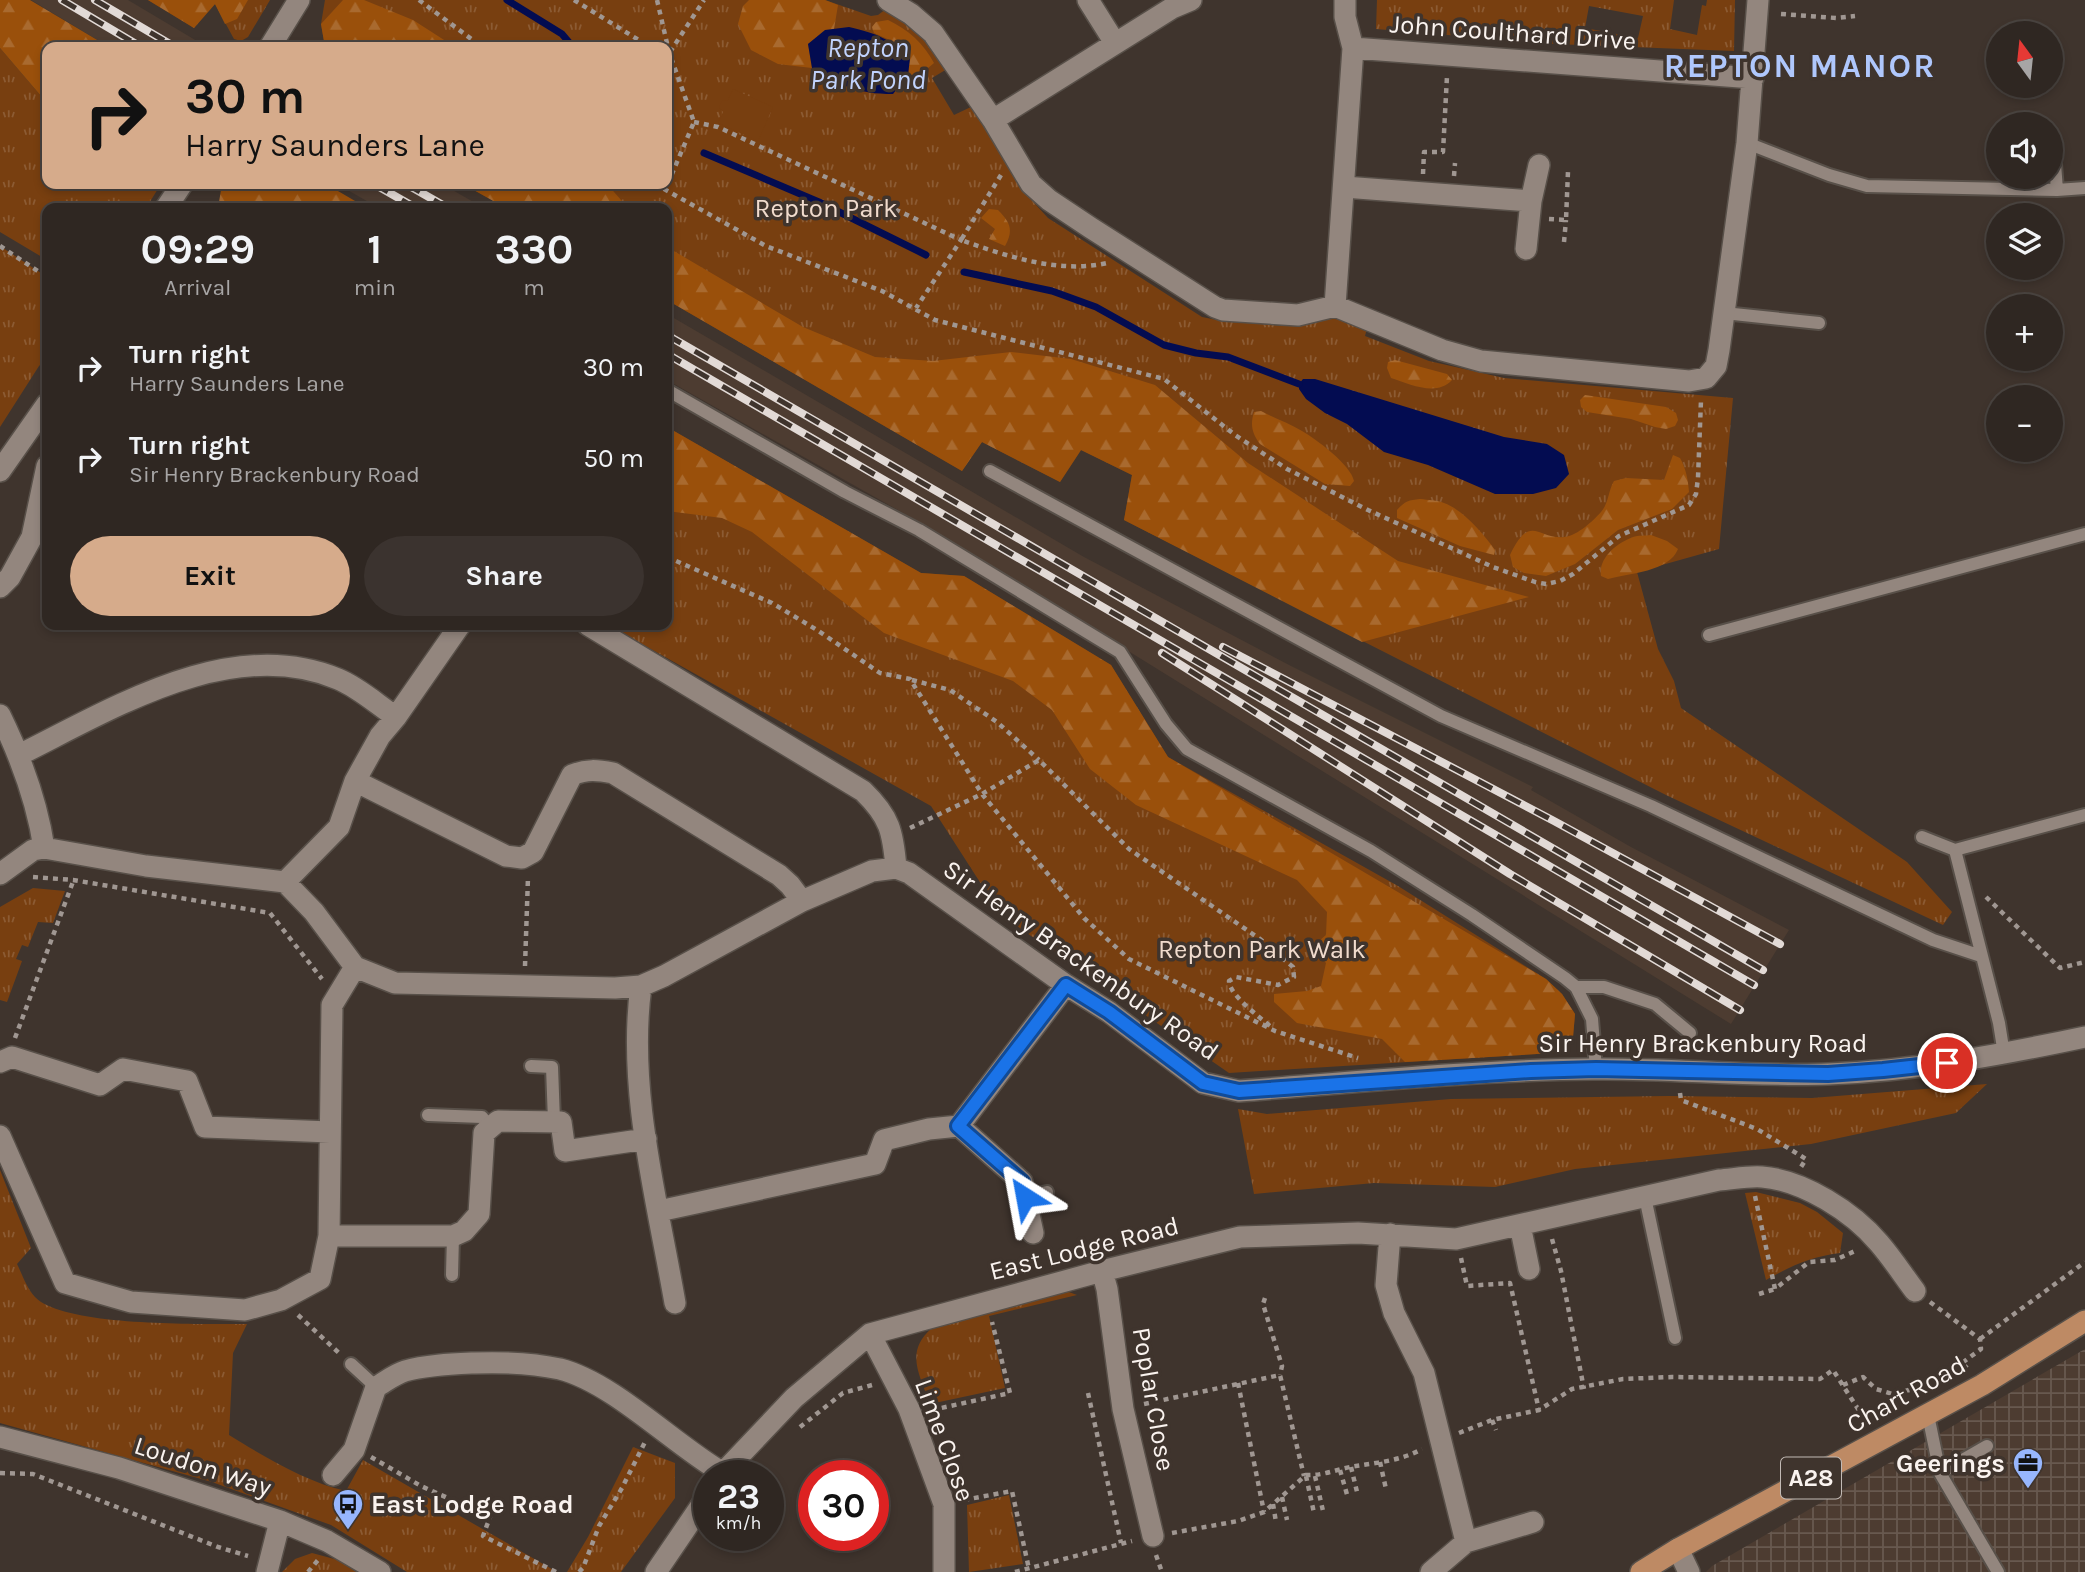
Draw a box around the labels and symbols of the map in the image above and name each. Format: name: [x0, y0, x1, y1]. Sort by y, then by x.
street label: John Coulthard Drive: [1389, 8, 1637, 57]
north arrow: [1986, 21, 2063, 98]
water label: Repton Park Pond: [810, 31, 926, 96]
district label: REPTON MANOR: [1664, 47, 1936, 85]
park label: Repton Park: [754, 193, 898, 224]
street label: Sir Henry Brackenbury Road: [937, 853, 1224, 1067]
park label: Repton Park Walk: [1158, 934, 1366, 965]
street label: Sir Henry Brackenbury Road: [1539, 1028, 1867, 1059]
pin: [1917, 1033, 1977, 1093]
position arrow: [988, 1160, 1062, 1234]
street label: East Lodge Road: [986, 1210, 1182, 1287]
street label: Poplar Close: [1126, 1325, 1181, 1473]
street label: Chart Road: [1841, 1349, 1971, 1440]
street label: Lime Close: [908, 1375, 981, 1506]
street label: Loudon Way: [130, 1430, 275, 1503]
office icon: Geerings: [2011, 1446, 2045, 1490]
place label: Geerings: [1896, 1448, 2005, 1479]
road number: A28: [1781, 1458, 1841, 1498]
speed limit sign: 30: [798, 1460, 889, 1551]
bus stop icon: East Lodge Road: [331, 1487, 365, 1531]
place label: East Lodge Road: [371, 1489, 574, 1520]

